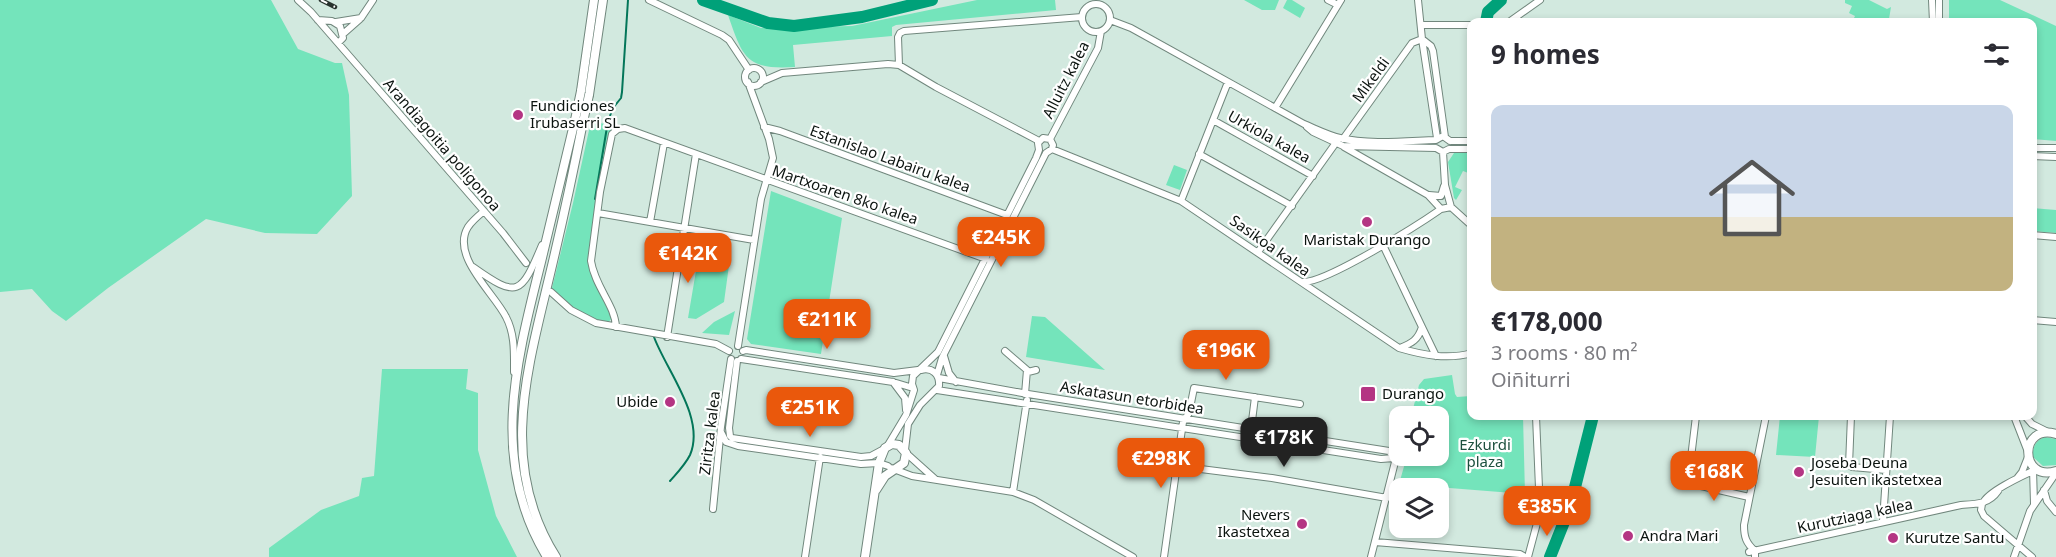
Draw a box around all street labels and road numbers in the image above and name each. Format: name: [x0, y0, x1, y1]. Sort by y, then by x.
street label: Alluitz kalea: [1037, 38, 1093, 122]
street label: Mikeldi: [1347, 53, 1393, 106]
street label: Arandiagoitia poligonoa: [380, 74, 506, 215]
street label: Urkiola kalea: [1225, 105, 1314, 167]
street label: Estanislao Labairu kalea: [807, 120, 973, 196]
street label: Martxoaren 8ko kalea: [770, 160, 921, 228]
street label: Sasikoa kalea: [1226, 210, 1315, 280]
street label: Askatasun etorbidea: [1059, 376, 1205, 418]
street label: Ziritza kalea: [694, 390, 724, 476]
street label: Kurutziaga kalea: [1795, 493, 1914, 537]

